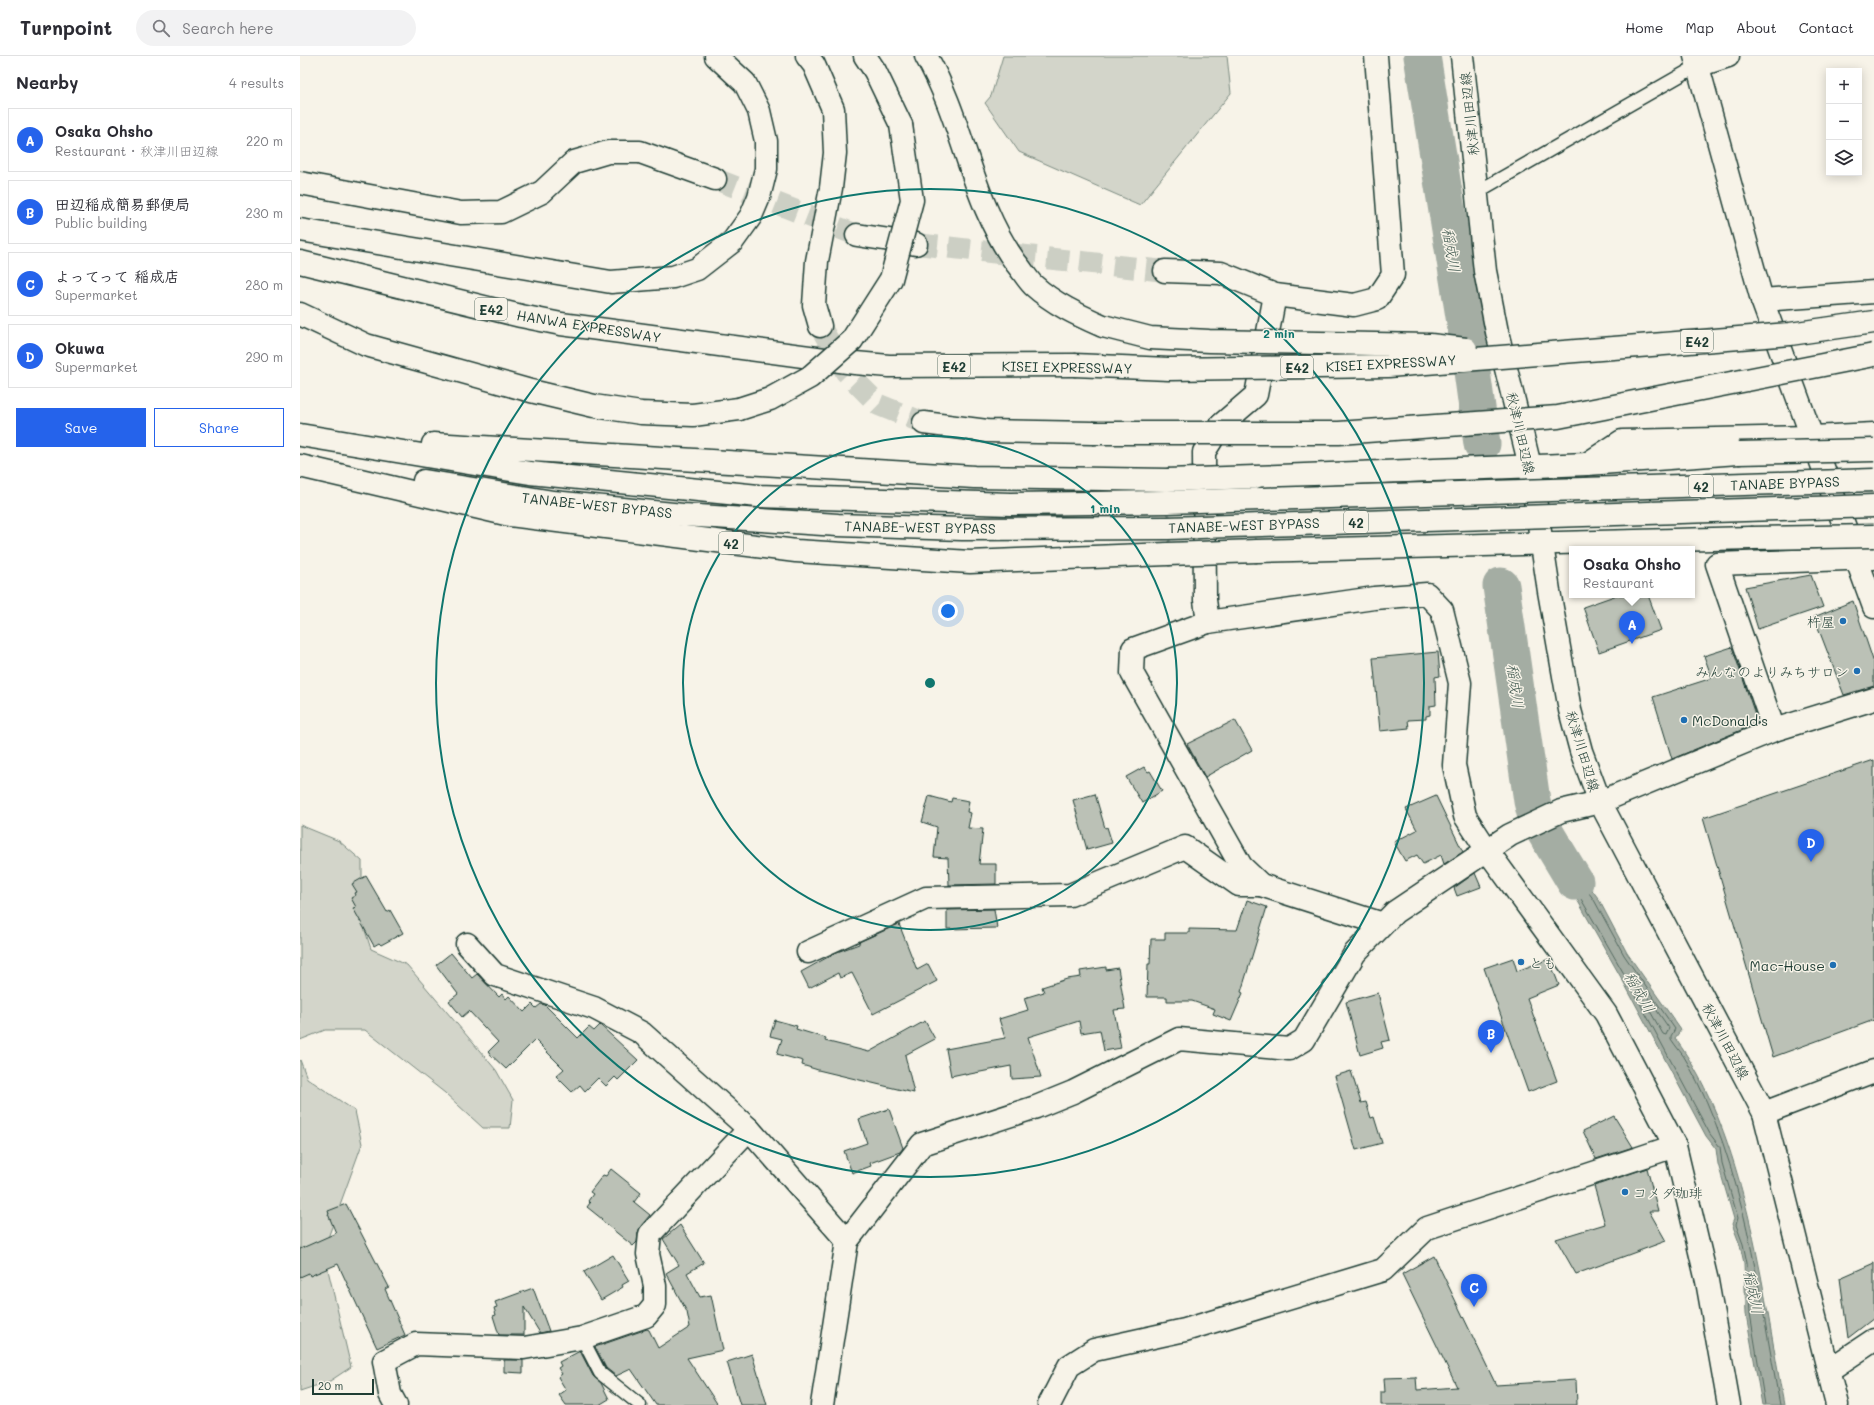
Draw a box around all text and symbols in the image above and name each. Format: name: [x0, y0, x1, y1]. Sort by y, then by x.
search box: [136, 10, 416, 46]
text: Turnpoint: [20, 15, 112, 40]
icon: search: [150, 17, 172, 39]
text: Search here: [182, 18, 273, 38]
text: Home: [1625, 18, 1663, 37]
text: Map: [1685, 18, 1714, 37]
text: About: [1736, 18, 1777, 37]
text: Contact: [1799, 18, 1854, 37]
map controls: [1826, 68, 1862, 176]
button: +: [1826, 68, 1862, 104]
text: Nearby: [16, 71, 78, 93]
street label: 秋津川田辺線: [1455, 71, 1483, 157]
text: 4 results: [229, 74, 284, 91]
button: −: [1826, 104, 1862, 140]
text: Osaka Ohsho: [55, 121, 153, 141]
text: A: [25, 132, 35, 149]
text: 220 m: [246, 132, 283, 149]
button: layers: [1826, 140, 1862, 176]
text: Restaurant · 秋津川田辺線: [55, 142, 218, 159]
text: 田辺稲成簡易郵便局: [55, 194, 190, 214]
text: B: [26, 204, 34, 221]
text: 230 m: [246, 204, 283, 221]
text: Public building: [55, 214, 147, 231]
water label: 稲成川: [1439, 226, 1465, 274]
text: よってって 稲成店: [55, 266, 180, 286]
text: C: [25, 276, 35, 293]
text: 280 m: [245, 276, 283, 293]
text: Supermarket: [55, 286, 138, 303]
road number: E42: [475, 298, 507, 320]
street label: HANWA EXPRESSWAY: [515, 305, 663, 347]
text: 2 min: [1263, 325, 1295, 341]
road number: E42: [1681, 330, 1713, 352]
text: Okuwa: [55, 338, 105, 358]
text: D: [25, 348, 35, 365]
text: 290 m: [246, 348, 283, 365]
street label: KISEI EXPRESSWAY: [1325, 350, 1457, 376]
road number: E42: [938, 355, 970, 377]
street label: KISEI EXPRESSWAY: [1001, 356, 1133, 378]
road number: E42: [1281, 356, 1313, 378]
text: Supermarket: [55, 358, 138, 375]
street label: 秋津川田辺線: [1502, 390, 1540, 476]
button: Save: [16, 408, 146, 447]
button: Share: [154, 408, 284, 447]
street label: TANABE BYPASS: [1730, 472, 1840, 494]
road number: 42: [1689, 475, 1713, 497]
street label: TANABE-WEST BYPASS: [521, 488, 673, 522]
text: 1 min: [1090, 500, 1120, 516]
road number: 42: [1344, 511, 1368, 533]
street label: TANABE-WEST BYPASS: [1168, 513, 1320, 537]
street label: TANABE-WEST BYPASS: [844, 516, 996, 538]
road number: 42: [719, 532, 743, 554]
popup: [1569, 546, 1695, 598]
text: Osaka Ohsho: [1583, 554, 1681, 574]
text: Restaurant: [1583, 574, 1654, 591]
your location: [938, 601, 958, 621]
pin: A: [1619, 611, 1645, 644]
place label: 杵屋: [1807, 612, 1835, 631]
marker: 杵屋: [1838, 616, 1848, 626]
water label: 稲成川: [1503, 662, 1529, 710]
place label: みんなのよりみちサロン: [1695, 662, 1849, 681]
marker: みんなのよりみちサロン: [1852, 666, 1862, 676]
centre of rings: [923, 676, 937, 690]
street label: 秋津川田辺線: [1562, 708, 1604, 794]
place label: McDonald's: [1692, 711, 1768, 730]
marker: McDonald's: [1679, 715, 1689, 725]
pin: D: [1798, 829, 1824, 862]
place label: とも: [1529, 953, 1557, 972]
place label: Mac-House: [1750, 956, 1825, 975]
marker: とも: [1516, 957, 1526, 967]
marker: Mac-House: [1828, 960, 1838, 970]
water label: 稲成川: [1620, 968, 1660, 1016]
street label: 秋津川田辺線: [1698, 999, 1754, 1083]
pin: B: [1478, 1020, 1504, 1053]
place label: コメダ珈琲: [1633, 1183, 1703, 1202]
marker: コメダ珈琲: [1620, 1187, 1630, 1197]
water label: 稲成川: [1740, 1268, 1768, 1316]
pin: C: [1461, 1274, 1487, 1307]
scale bar: [312, 1377, 374, 1396]
text: 20 m: [318, 1378, 343, 1393]

